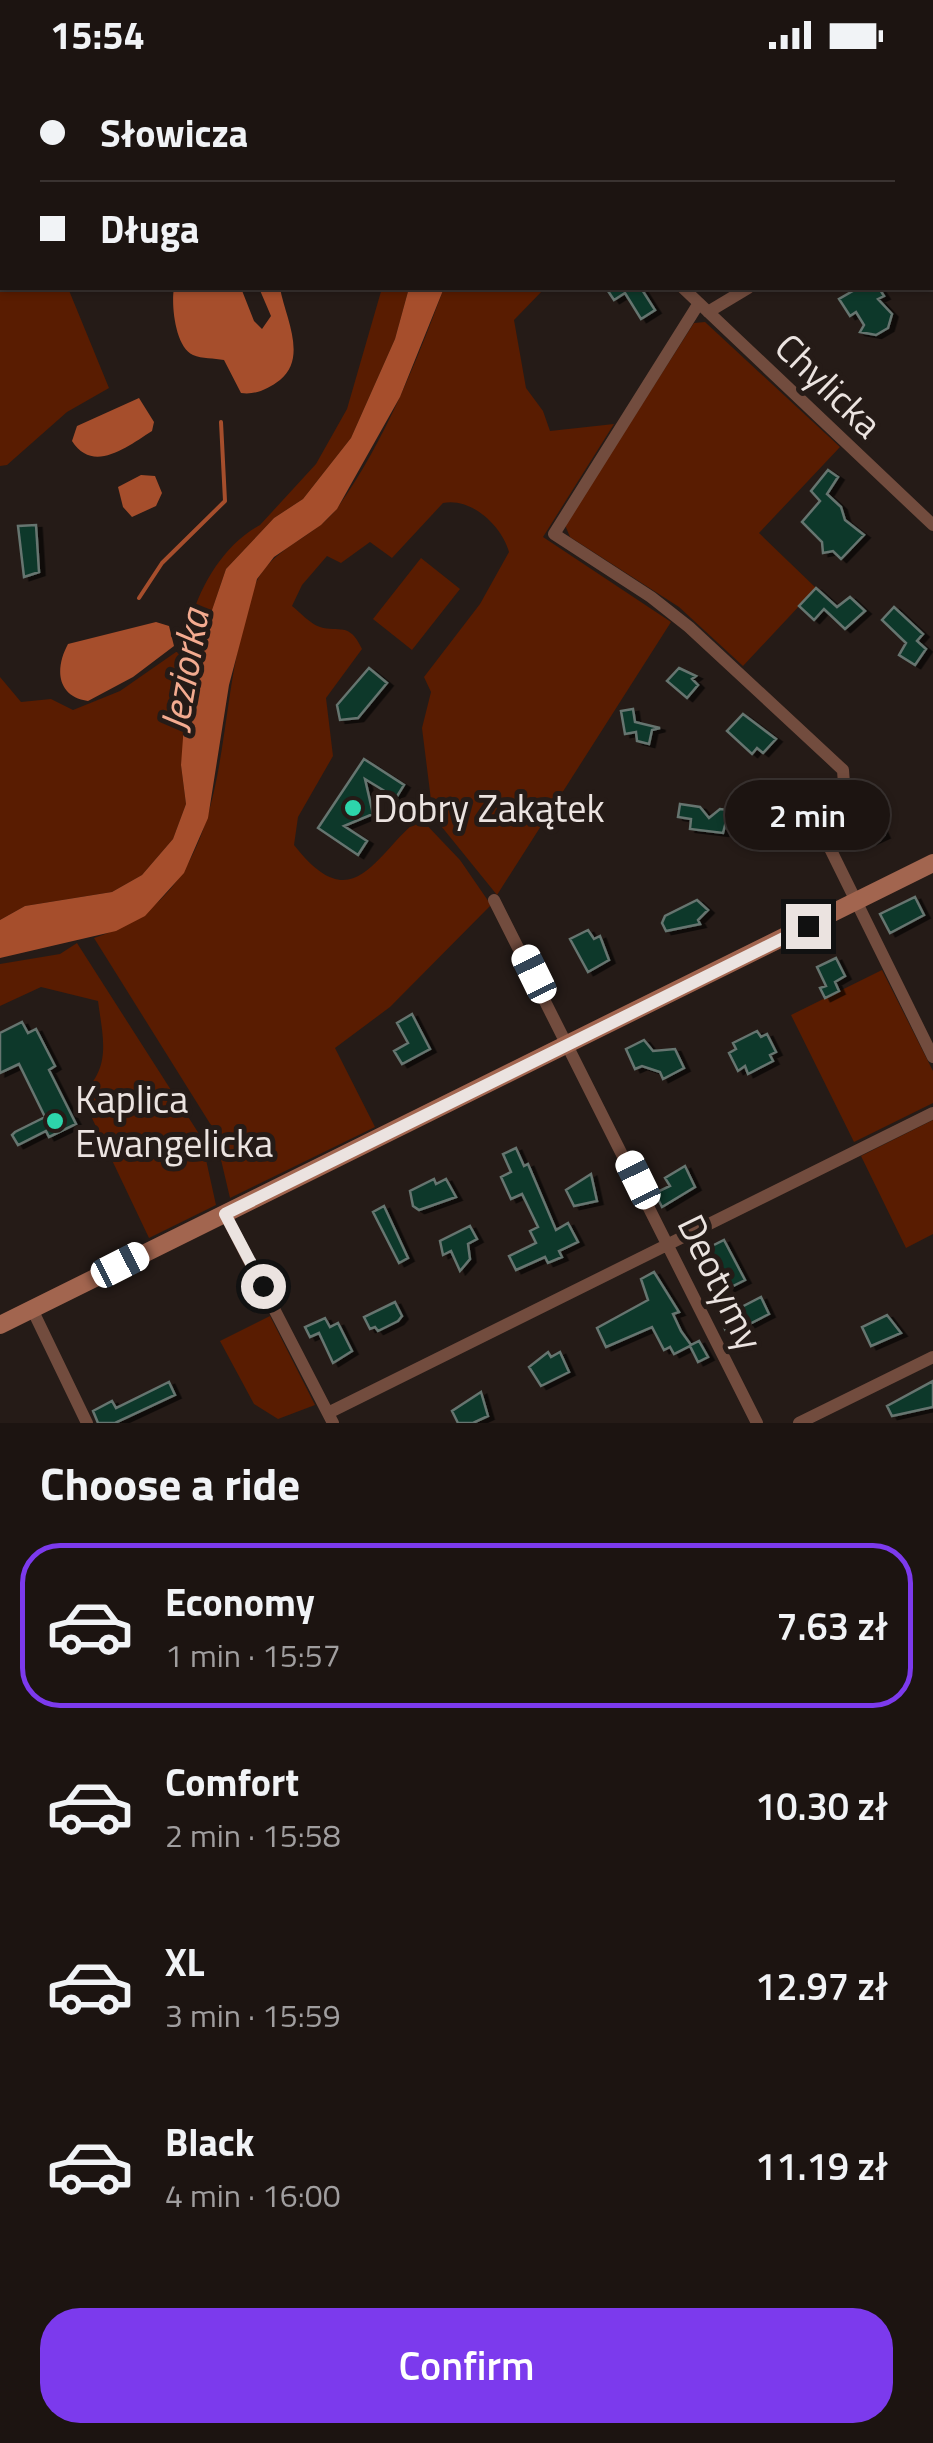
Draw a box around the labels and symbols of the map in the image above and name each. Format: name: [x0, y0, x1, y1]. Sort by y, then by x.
street label: Chylicka: [762, 319, 896, 451]
water label: Jeziorka: [143, 602, 225, 736]
place label: Dobry Zakątek: [373, 779, 605, 837]
callout: 2 min: [726, 781, 890, 851]
marker: Dobry Zakątek: [342, 797, 364, 819]
route end: [786, 904, 831, 949]
car: [507, 940, 561, 1008]
place label: Kaplica Ewangelicka: [75, 1070, 273, 1172]
marker: Kaplica Ewangelicka: [44, 1110, 66, 1132]
car: [611, 1146, 665, 1214]
street label: Deotymy: [663, 1204, 779, 1360]
car: [86, 1238, 154, 1292]
route start: [241, 1264, 286, 1309]

